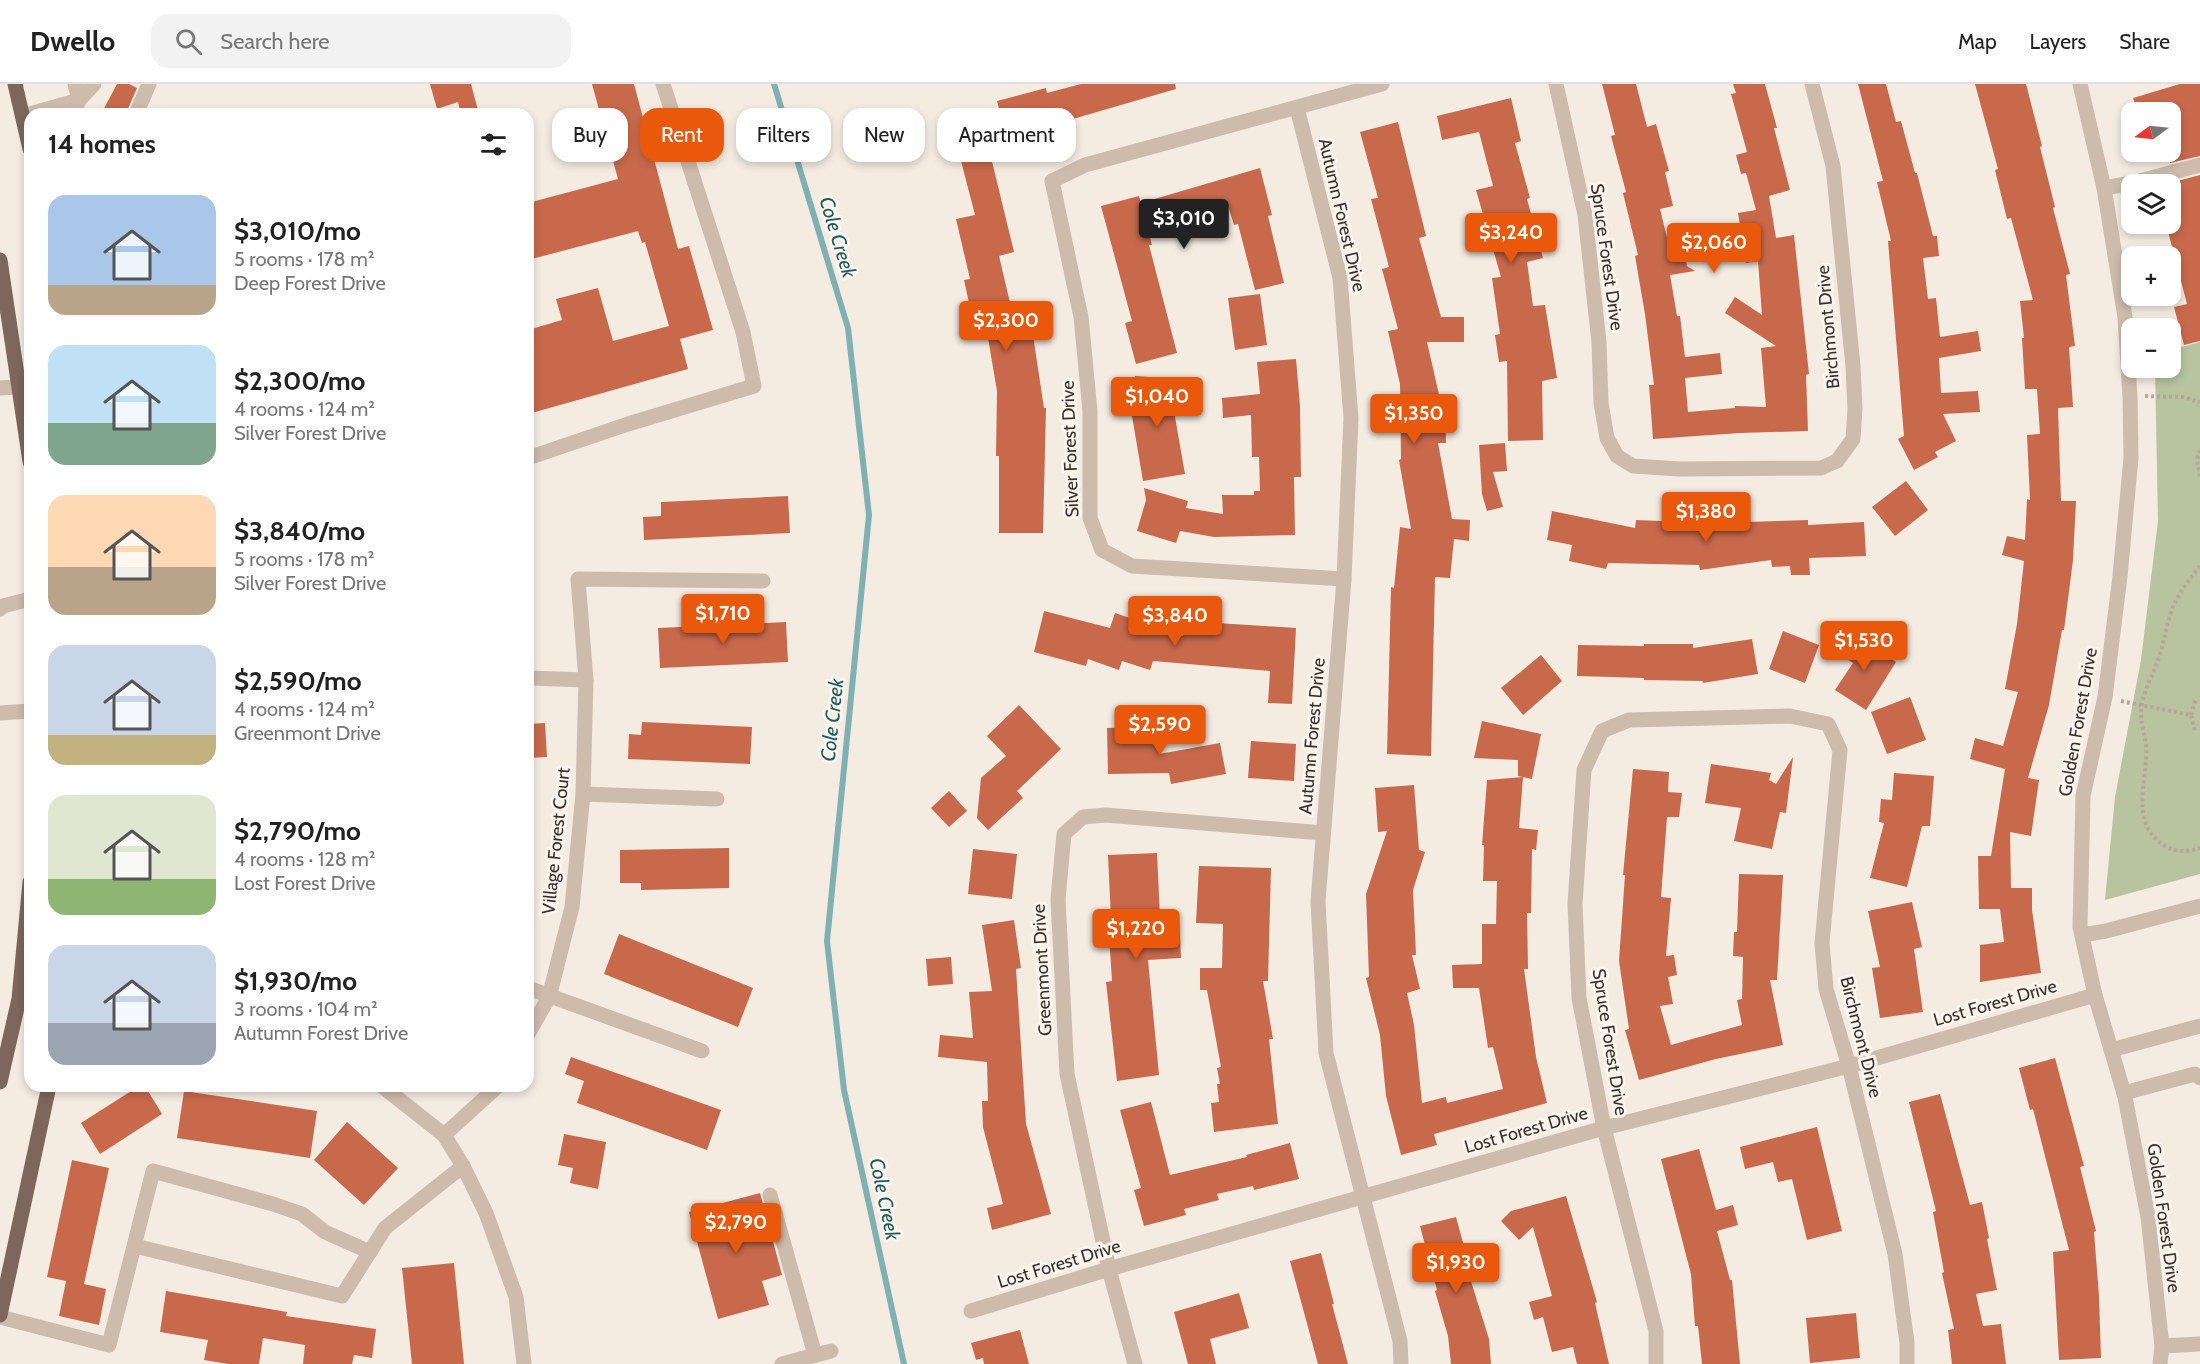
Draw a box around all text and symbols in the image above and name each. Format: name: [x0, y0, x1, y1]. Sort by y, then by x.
search box: [151, 14, 571, 68]
text: Dwello: [30, 24, 115, 58]
icon: search: [172, 25, 205, 58]
text: Search here: [220, 28, 330, 55]
text: Map: [1958, 29, 1997, 54]
text: Layers: [2030, 29, 2086, 54]
text: Share: [2119, 29, 2170, 54]
north arrow: [2121, 102, 2181, 162]
map controls: [2121, 102, 2181, 378]
chip: Buy: [552, 108, 628, 162]
chip: Rent: [640, 108, 724, 162]
chip: Filters: [736, 108, 831, 162]
chip: New: [843, 108, 925, 162]
chip: Apartment: [937, 108, 1076, 162]
text: 14 homes: [48, 128, 156, 160]
icon: filters: [477, 128, 510, 161]
street label: Autumn Forest Drive: [1314, 136, 1370, 294]
button: layers: [2121, 174, 2181, 234]
street label: Spruce Forest Drive: [1586, 182, 1628, 332]
water label: Cole Creek: [814, 194, 862, 282]
pin: $3,010: [1135, 199, 1233, 250]
text: $3,010: [1153, 206, 1215, 230]
pin: $3,240: [1462, 213, 1560, 264]
text: $3,010/mo: [234, 215, 361, 247]
icon: home: [96, 219, 168, 291]
text: $3,240: [1479, 220, 1543, 244]
pin: $2,060: [1665, 223, 1763, 274]
text: $2,060: [1681, 230, 1747, 254]
button: +: [2121, 246, 2181, 306]
text: 5 rooms · 178 m²: [234, 247, 374, 271]
street label: Birchmont Drive: [1812, 264, 1844, 390]
text: Deep Forest Drive: [234, 271, 386, 295]
pin: $2,300: [957, 301, 1055, 352]
text: $2,300: [973, 308, 1039, 332]
button: −: [2121, 318, 2181, 378]
text: $2,300/mo: [234, 365, 365, 397]
icon: home: [96, 369, 168, 441]
pin: $1,040: [1108, 377, 1206, 428]
street label: Silver Forest Drive: [1057, 380, 1083, 518]
text: $1,040: [1125, 384, 1189, 408]
pin: $1,350: [1365, 394, 1463, 445]
text: 4 rooms · 124 m²: [234, 397, 375, 421]
text: $1,350: [1384, 401, 1444, 425]
text: Silver Forest Drive: [234, 421, 386, 445]
pin: $1,380: [1657, 492, 1755, 543]
text: $1,380: [1676, 499, 1736, 523]
text: $3,840/mo: [234, 515, 365, 547]
icon: home: [96, 519, 168, 591]
text: 5 rooms · 178 m²: [234, 547, 374, 571]
text: Silver Forest Drive: [234, 571, 386, 595]
pin: $1,710: [674, 594, 772, 645]
pin: $3,840: [1126, 596, 1224, 647]
text: $1,710: [695, 601, 751, 625]
text: $3,840: [1142, 603, 1208, 627]
pin: $1,530: [1815, 621, 1913, 672]
text: $1,530: [1834, 628, 1894, 652]
street label: Golden Forest Drive: [2054, 646, 2102, 798]
street label: Autumn Forest Drive: [1294, 657, 1330, 815]
text: $2,590/mo: [234, 665, 362, 697]
icon: home: [96, 669, 168, 741]
water label: Cole Creek: [816, 676, 848, 763]
text: 4 rooms · 124 m²: [234, 697, 375, 721]
pin: $2,590: [1111, 705, 1209, 756]
text: $2,590: [1129, 712, 1191, 736]
text: Greenmont Drive: [234, 721, 381, 745]
street label: Village Forest Court: [537, 766, 575, 916]
text: $2,790/mo: [234, 815, 361, 847]
icon: home: [96, 819, 168, 891]
text: 4 rooms · 128 m²: [234, 847, 376, 871]
text: Lost Forest Drive: [234, 871, 376, 895]
street label: Greenmont Drive: [1028, 903, 1056, 1037]
pin: $1,220: [1087, 909, 1185, 960]
text: $1,220: [1107, 916, 1165, 940]
text: $1,930/mo: [234, 965, 357, 997]
street label: Spruce Forest Drive: [1588, 967, 1632, 1117]
icon: home: [96, 969, 168, 1041]
street label: Birchmont Drive: [1835, 974, 1887, 1100]
street label: Lost Forest Drive: [1931, 975, 2059, 1031]
text: 3 rooms · 104 m²: [234, 997, 378, 1021]
text: Autumn Forest Drive: [234, 1021, 408, 1045]
street label: Lost Forest Drive: [1462, 1102, 1590, 1158]
street label: Golden Forest Drive: [2143, 1142, 2185, 1294]
water label: Cole Creek: [865, 1156, 906, 1244]
pin: $2,790: [687, 1203, 785, 1254]
text: $2,790: [705, 1210, 767, 1234]
street label: Lost Forest Drive: [995, 1235, 1123, 1293]
pin: $1,930: [1407, 1243, 1505, 1294]
text: $1,930: [1426, 1250, 1486, 1274]

